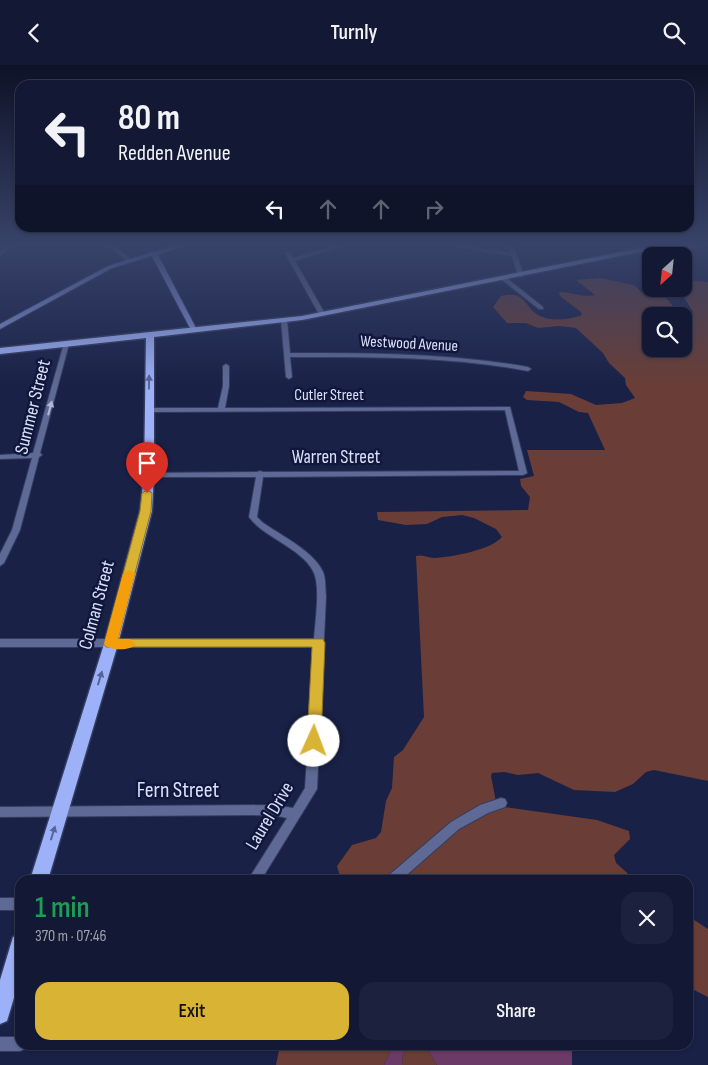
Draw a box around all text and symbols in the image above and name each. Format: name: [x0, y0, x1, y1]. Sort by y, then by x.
icon: back: [20, 19, 48, 47]
text: Turnly: [331, 19, 377, 46]
icon: search: [660, 19, 688, 47]
text: 80 m: [118, 97, 180, 140]
icon: left: [35, 100, 100, 165]
text: Redden Avenue: [118, 140, 231, 167]
icon: left: [261, 195, 289, 223]
icon: ahead: [314, 195, 342, 223]
icon: ahead: [367, 195, 395, 223]
icon: right: [420, 195, 448, 223]
north arrow: [642, 247, 692, 297]
map controls: [642, 247, 692, 357]
button: search: [642, 307, 692, 357]
street label: Westwood Avenue: [360, 332, 458, 356]
street label: Summer Street: [10, 357, 56, 457]
one-way arrow: [146, 373, 154, 389]
street label: Cutler Street: [294, 386, 364, 405]
one-way arrow: [46, 400, 54, 415]
pin: [126, 442, 168, 493]
street label: Warren Street: [292, 446, 381, 469]
icon: arrive: [133, 449, 161, 477]
street label: Colman Street: [74, 558, 120, 652]
one-way arrow: [97, 670, 105, 685]
position arrow: [287, 714, 339, 766]
street label: Fern Street: [137, 777, 220, 804]
street label: Laurel Drive: [241, 778, 299, 854]
one-way arrow: [49, 826, 57, 841]
text: 1 min: [35, 890, 90, 926]
button: close: [621, 892, 673, 944]
text: 370 m · 07:46: [35, 927, 106, 946]
button: Exit: [35, 982, 349, 1040]
button: Share: [359, 982, 673, 1040]

